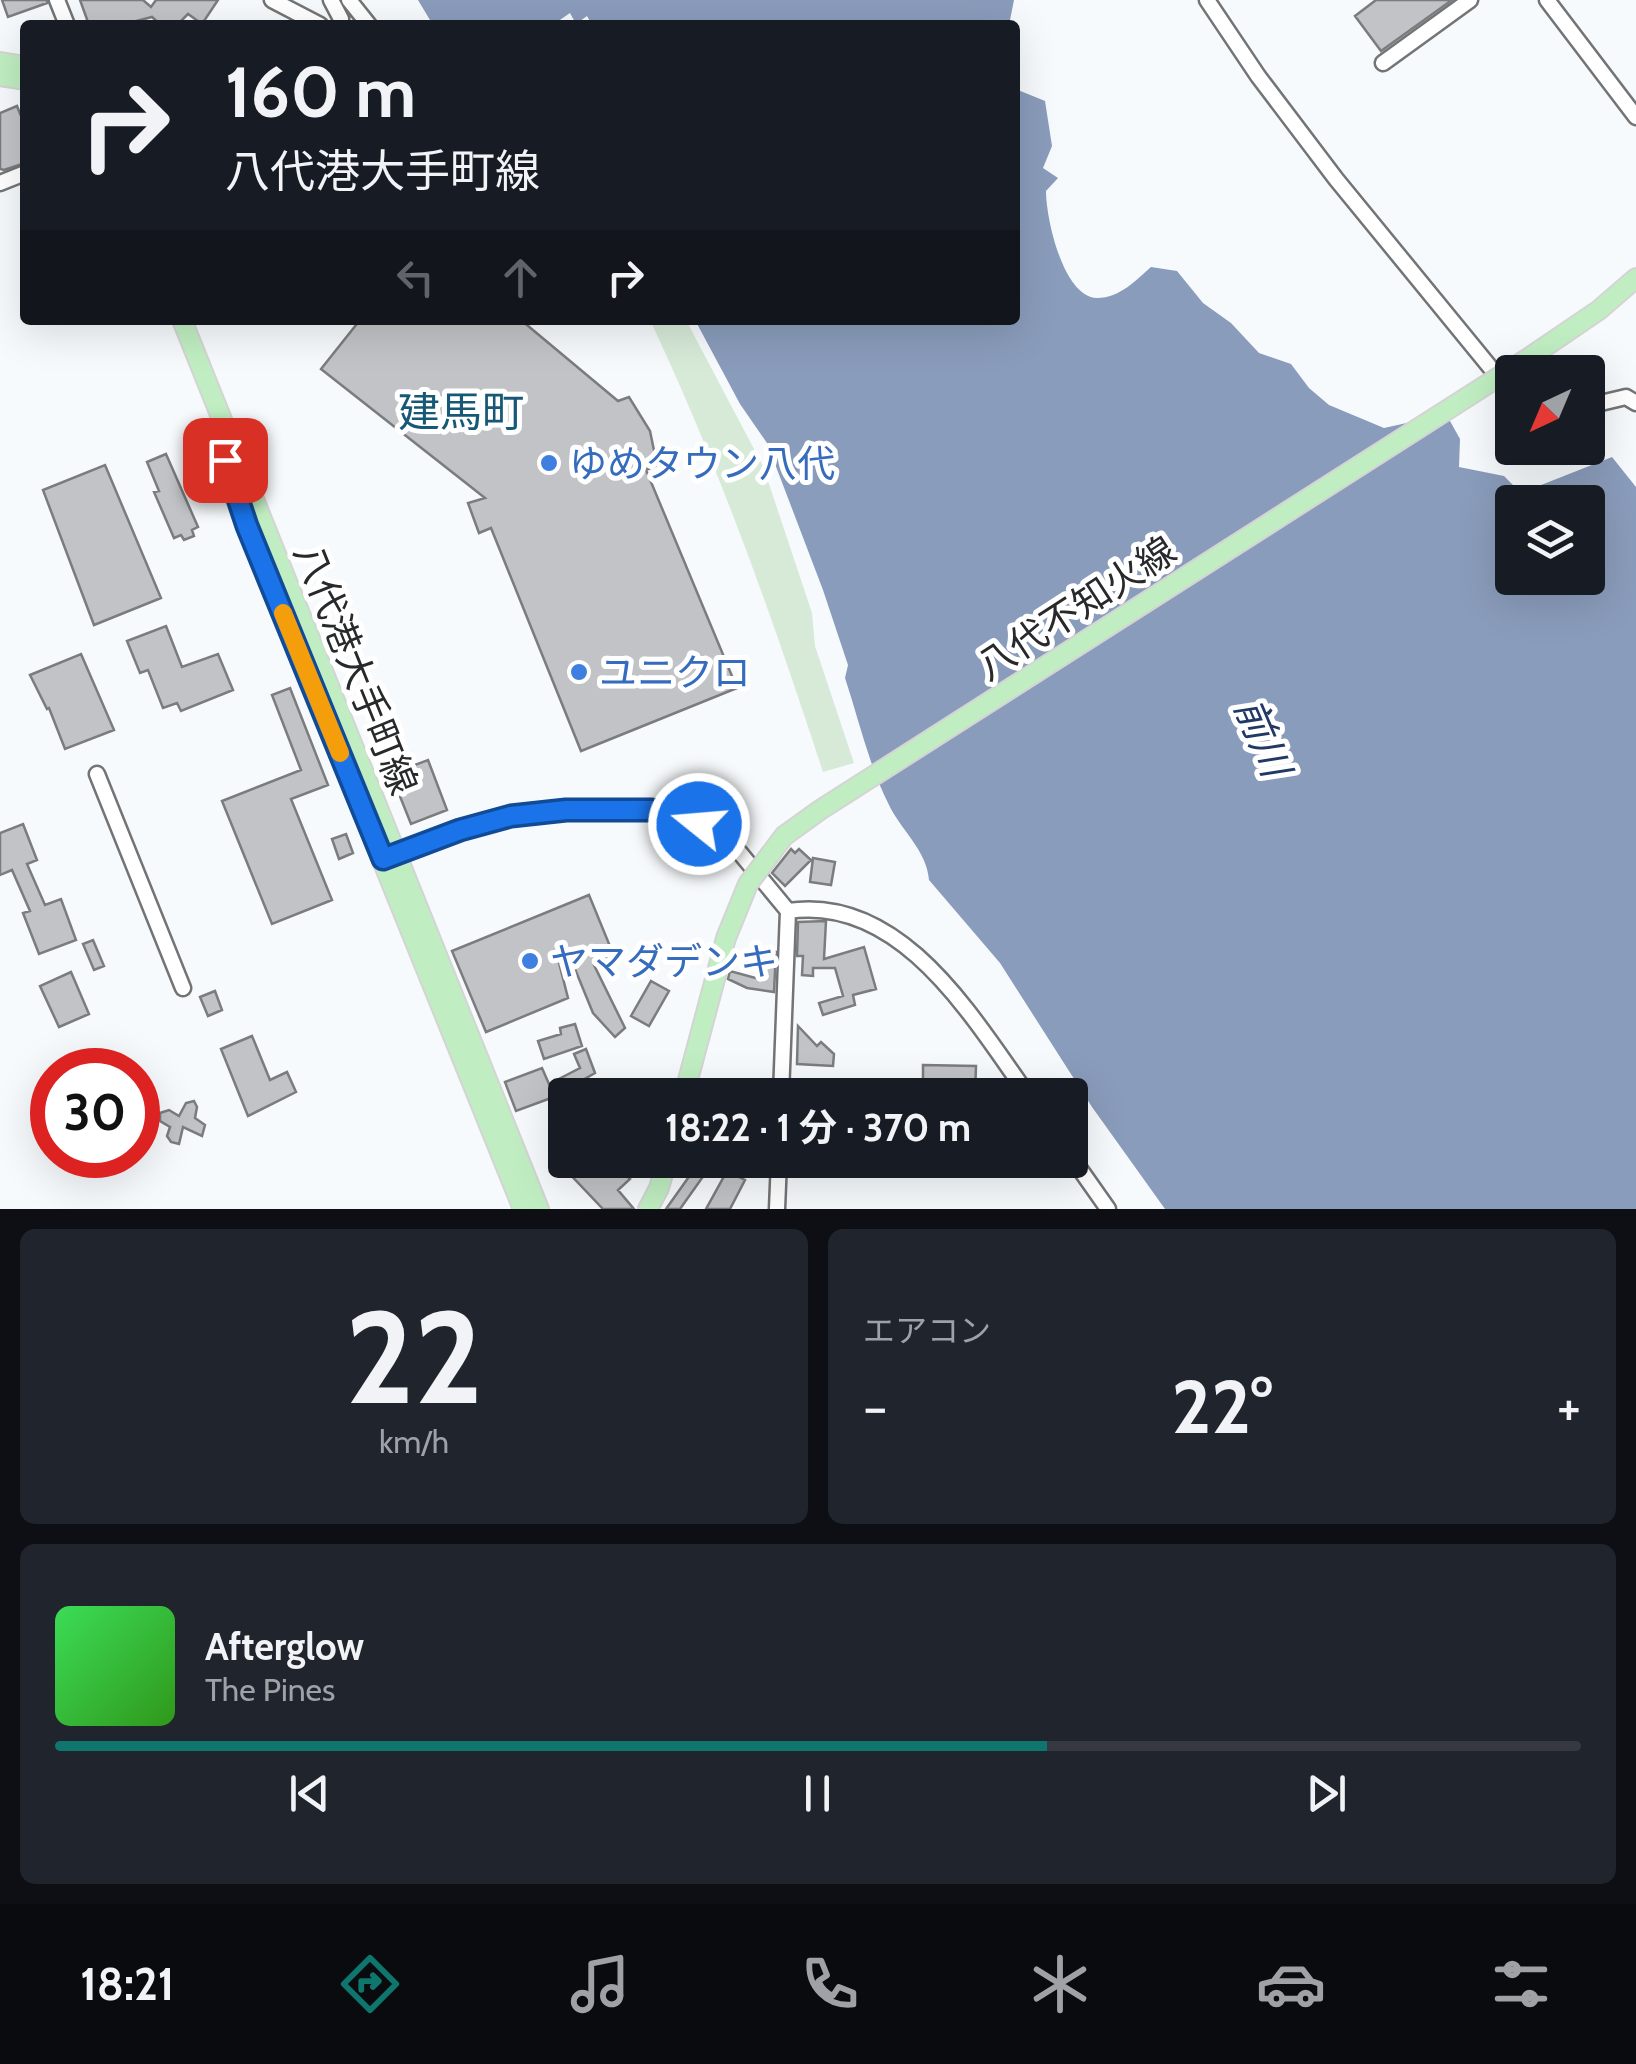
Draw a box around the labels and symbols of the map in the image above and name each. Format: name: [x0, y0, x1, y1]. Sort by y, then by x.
north arrow: [1495, 355, 1605, 465]
district label: 建馬町: [398, 386, 524, 438]
pin: [183, 418, 268, 503]
place label: ゆめタウン八代: [569, 440, 835, 487]
marker: ゆめタウン八代: [538, 452, 560, 474]
street label: 八代不知火線: [968, 526, 1184, 690]
street label: 八代港大手町線: [284, 537, 428, 801]
place label: ユニクロ: [599, 649, 751, 696]
marker: ユニクロ: [568, 661, 590, 683]
water label: 前川: [1225, 691, 1303, 787]
position arrow: [647, 772, 751, 876]
place label: ヤマダデンキ: [550, 938, 778, 985]
marker: ヤマダデンキ: [519, 950, 541, 972]
speed limit sign: 30: [30, 1048, 160, 1178]

